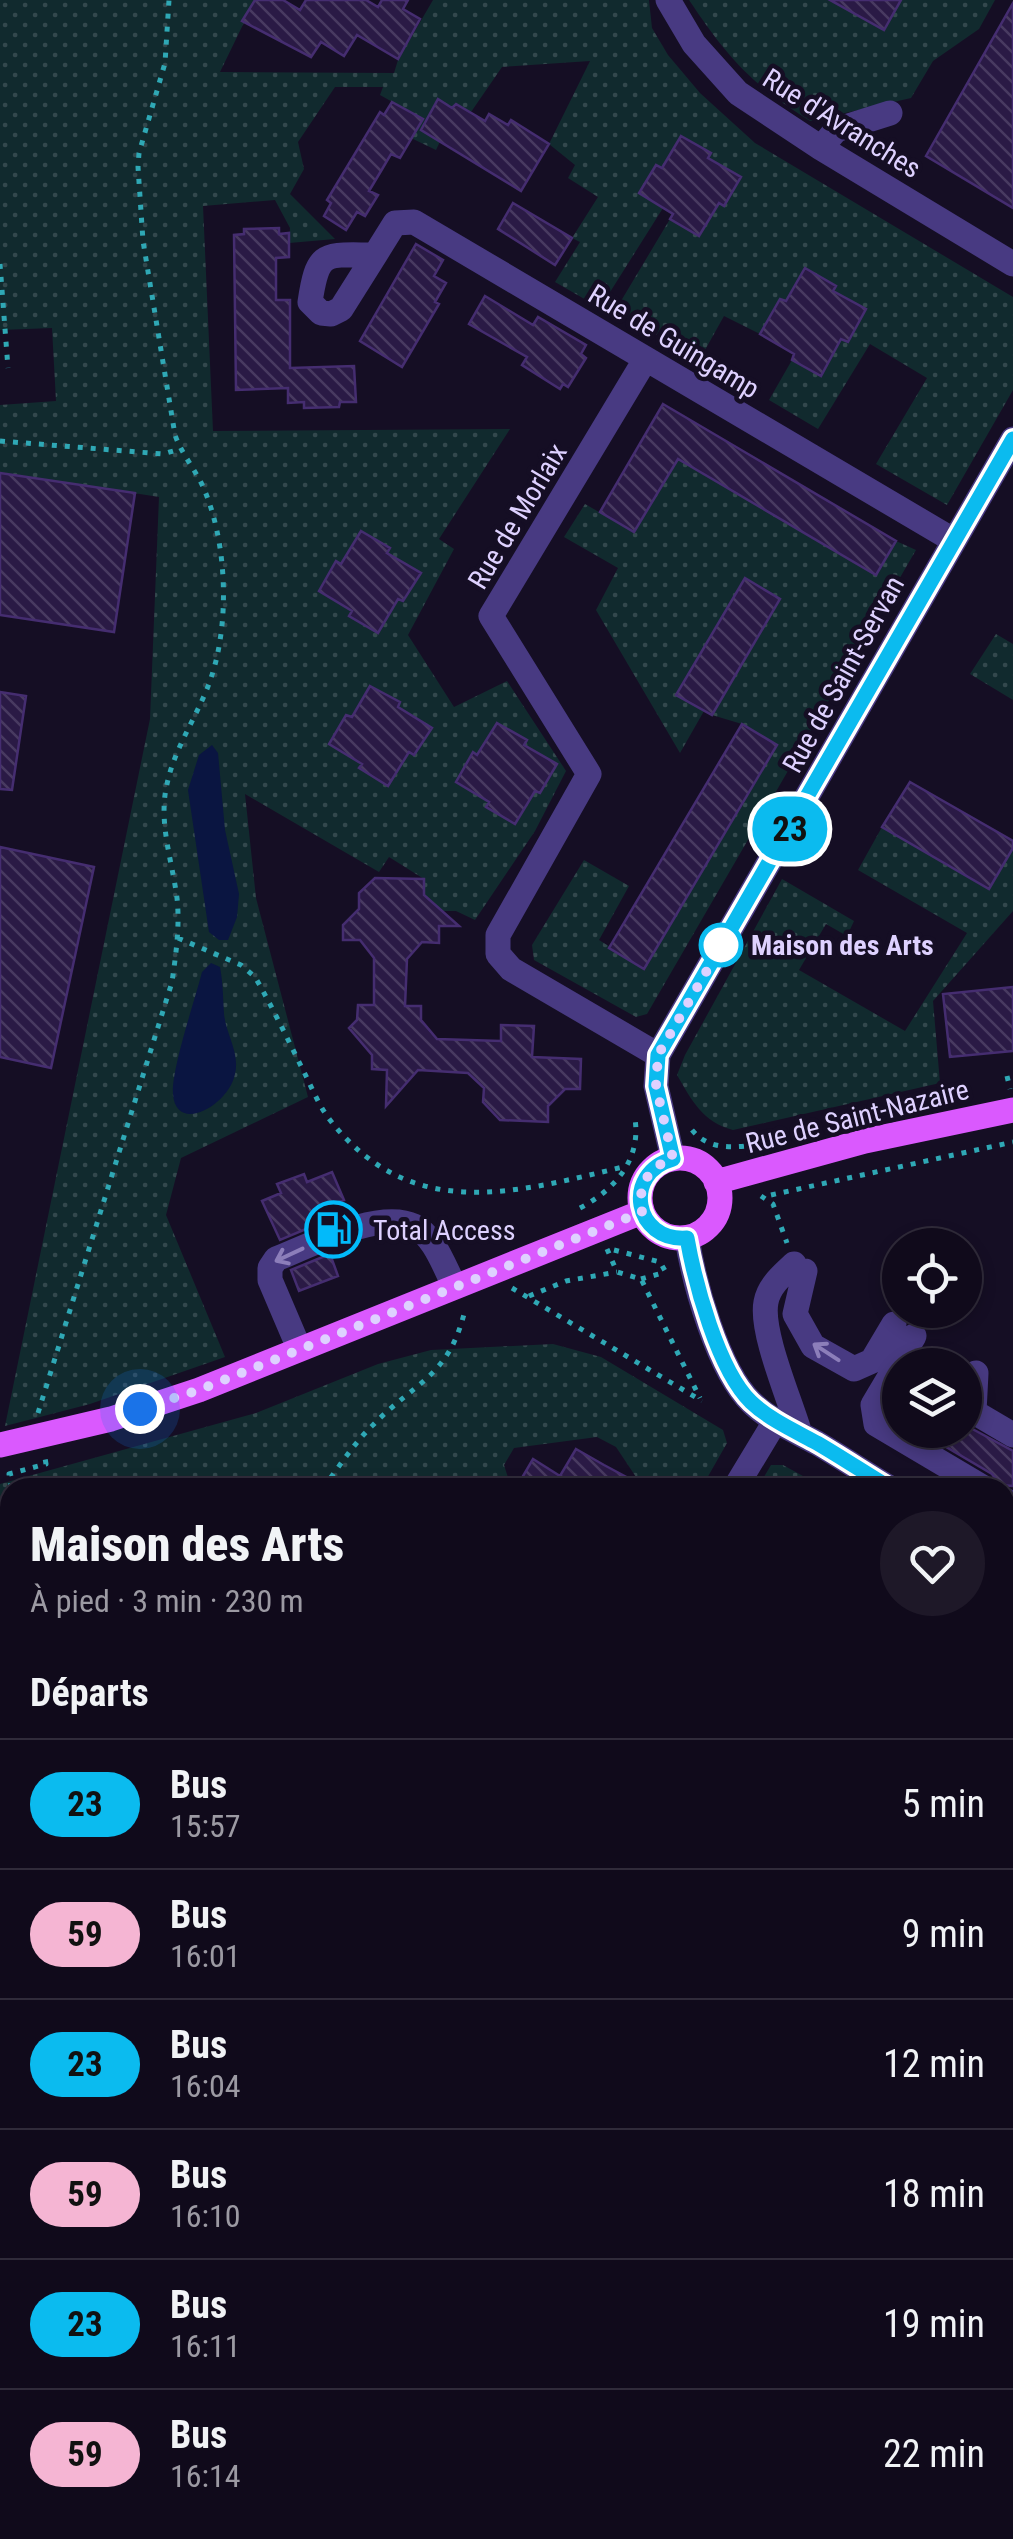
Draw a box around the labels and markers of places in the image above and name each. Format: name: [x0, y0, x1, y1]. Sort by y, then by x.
marker: Maison des Arts: [700, 924, 742, 966]
place label: Maison des Arts: [751, 929, 934, 962]
fuel station icon: Total Access: [304, 1200, 364, 1260]
place label: Total Access: [373, 1214, 516, 1247]

